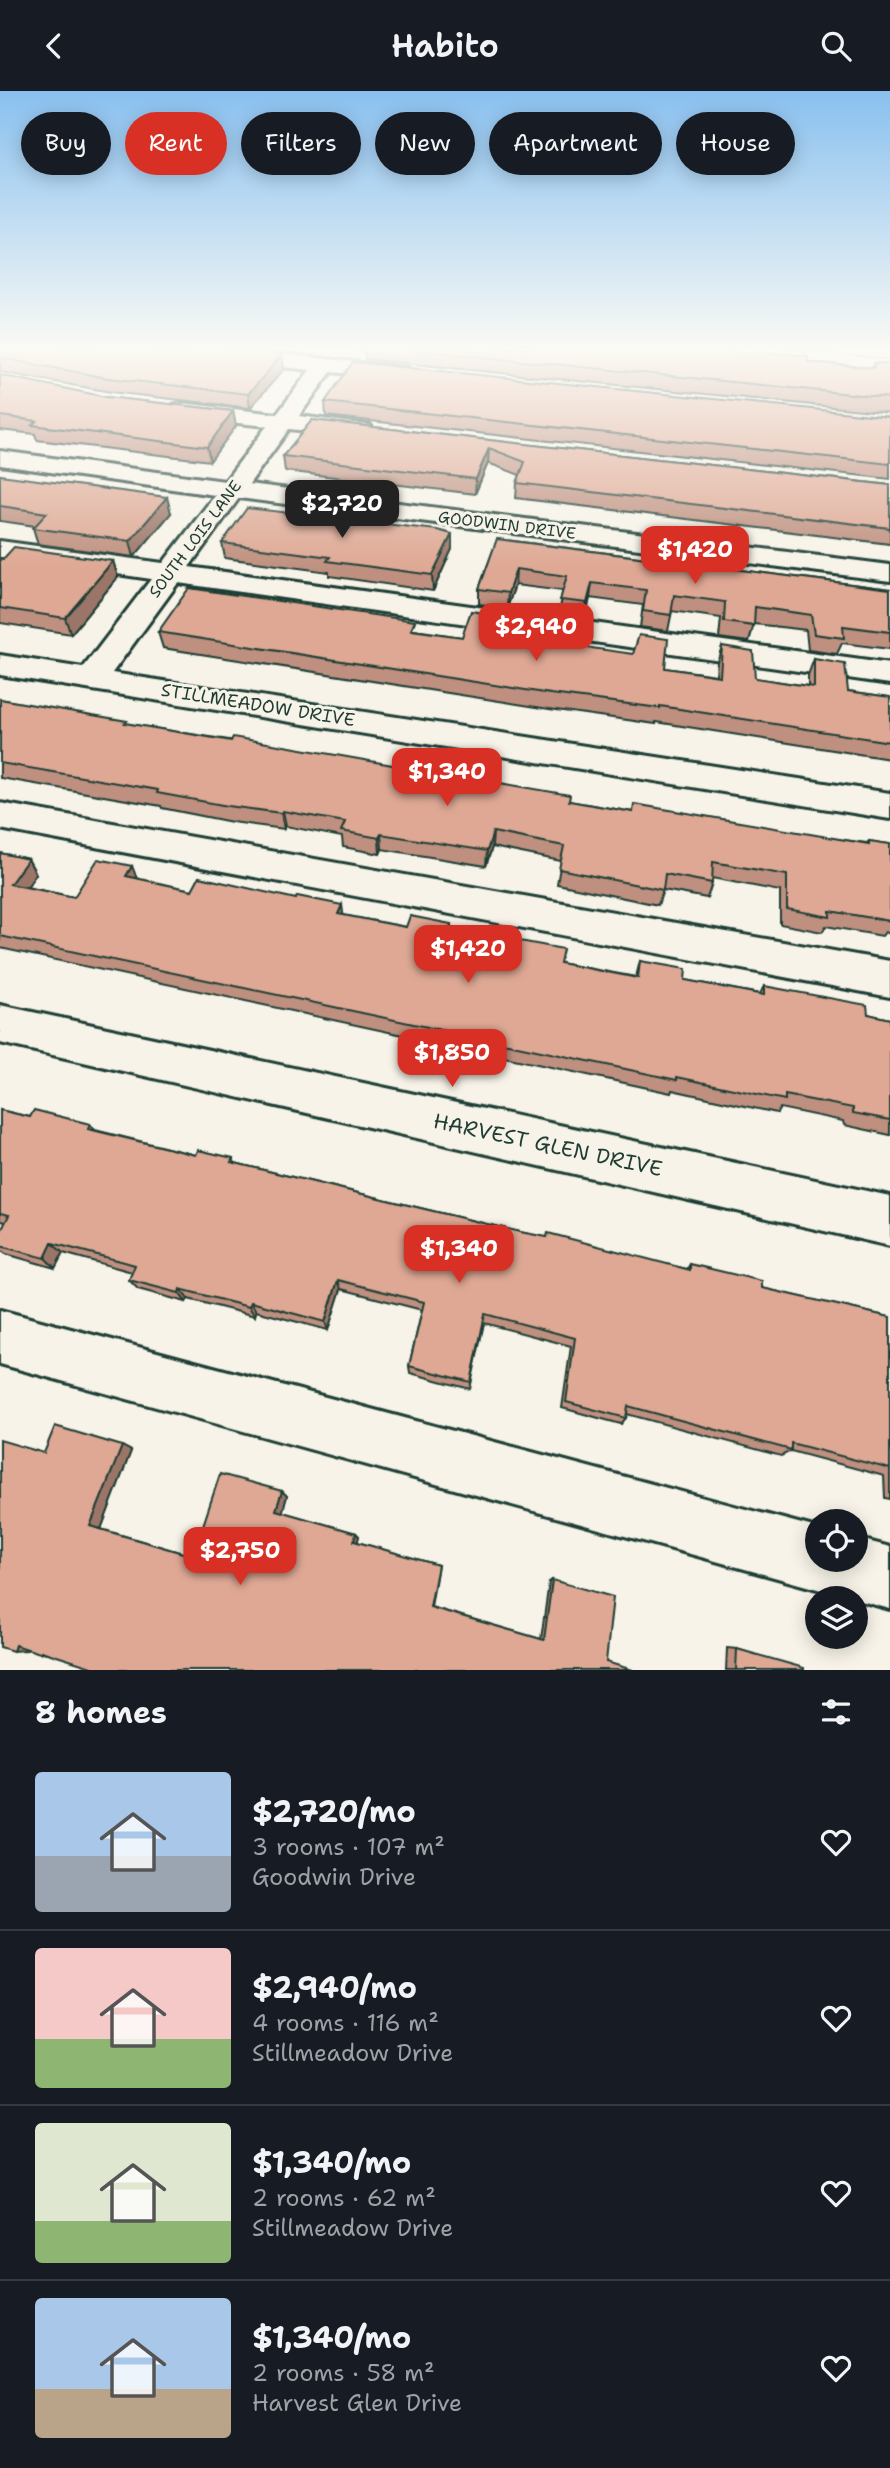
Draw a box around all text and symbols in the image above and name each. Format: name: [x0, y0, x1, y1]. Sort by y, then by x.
text: Habito: [391, 24, 499, 67]
icon: back: [35, 27, 73, 65]
icon: search: [817, 27, 855, 65]
chip: Buy: [21, 112, 111, 175]
chip: Rent: [125, 112, 227, 175]
chip: Filters: [241, 112, 361, 175]
chip: New: [375, 112, 475, 175]
chip: Apartment: [489, 112, 662, 175]
chip: House: [676, 112, 795, 175]
street label: SOUTH LOIS LANE: [144, 476, 246, 602]
pin: $2,720: [285, 481, 399, 540]
text: $2,720: [301, 488, 383, 518]
street label: GOODWIN DRIVE: [437, 506, 577, 544]
pin: $1,420: [638, 526, 752, 586]
text: $1,420: [657, 534, 733, 564]
pin: $2,940: [479, 603, 593, 663]
text: $2,940: [495, 611, 577, 641]
street label: STILLMEADOW DRIVE: [159, 678, 357, 732]
pin: $1,340: [390, 749, 504, 808]
text: $1,340: [408, 756, 486, 786]
pin: $1,420: [411, 925, 525, 985]
text: $1,420: [430, 933, 506, 963]
pin: $1,850: [395, 1030, 509, 1089]
text: $1,850: [414, 1037, 490, 1067]
street label: HARVEST GLEN DRIVE: [431, 1107, 665, 1183]
pin: $1,340: [402, 1225, 516, 1285]
text: $1,340: [420, 1233, 498, 1263]
map controls: [805, 1509, 868, 1649]
button: locate: [805, 1509, 868, 1572]
pin: $2,750: [183, 1527, 297, 1587]
text: $2,750: [199, 1535, 281, 1565]
button: layers: [805, 1586, 868, 1649]
text: 8 homes: [35, 1692, 167, 1733]
icon: filters: [817, 1693, 855, 1731]
text: $2,720/mo: [252, 1791, 416, 1832]
icon: home: [91, 1800, 175, 1884]
icon: heart: [817, 1823, 855, 1861]
text: 3 rooms · 107 m²: [252, 1832, 445, 1862]
text: Goodwin Drive: [252, 1862, 416, 1892]
text: $2,940/mo: [252, 1967, 417, 2008]
icon: home: [91, 1976, 175, 2060]
icon: heart: [817, 1999, 855, 2037]
text: 4 rooms · 116 m²: [252, 2008, 439, 2038]
text: Stillmeadow Drive: [252, 2038, 453, 2068]
text: $1,340/mo: [252, 2142, 411, 2183]
icon: home: [91, 2151, 175, 2235]
icon: heart: [817, 2174, 855, 2212]
text: 2 rooms · 62 m²: [252, 2183, 436, 2213]
text: Stillmeadow Drive: [252, 2213, 453, 2243]
text: $1,340/mo: [252, 2317, 411, 2358]
icon: home: [91, 2326, 175, 2410]
icon: heart: [817, 2349, 855, 2387]
text: 2 rooms · 58 m²: [252, 2358, 435, 2388]
text: Harvest Glen Drive: [252, 2388, 462, 2418]

